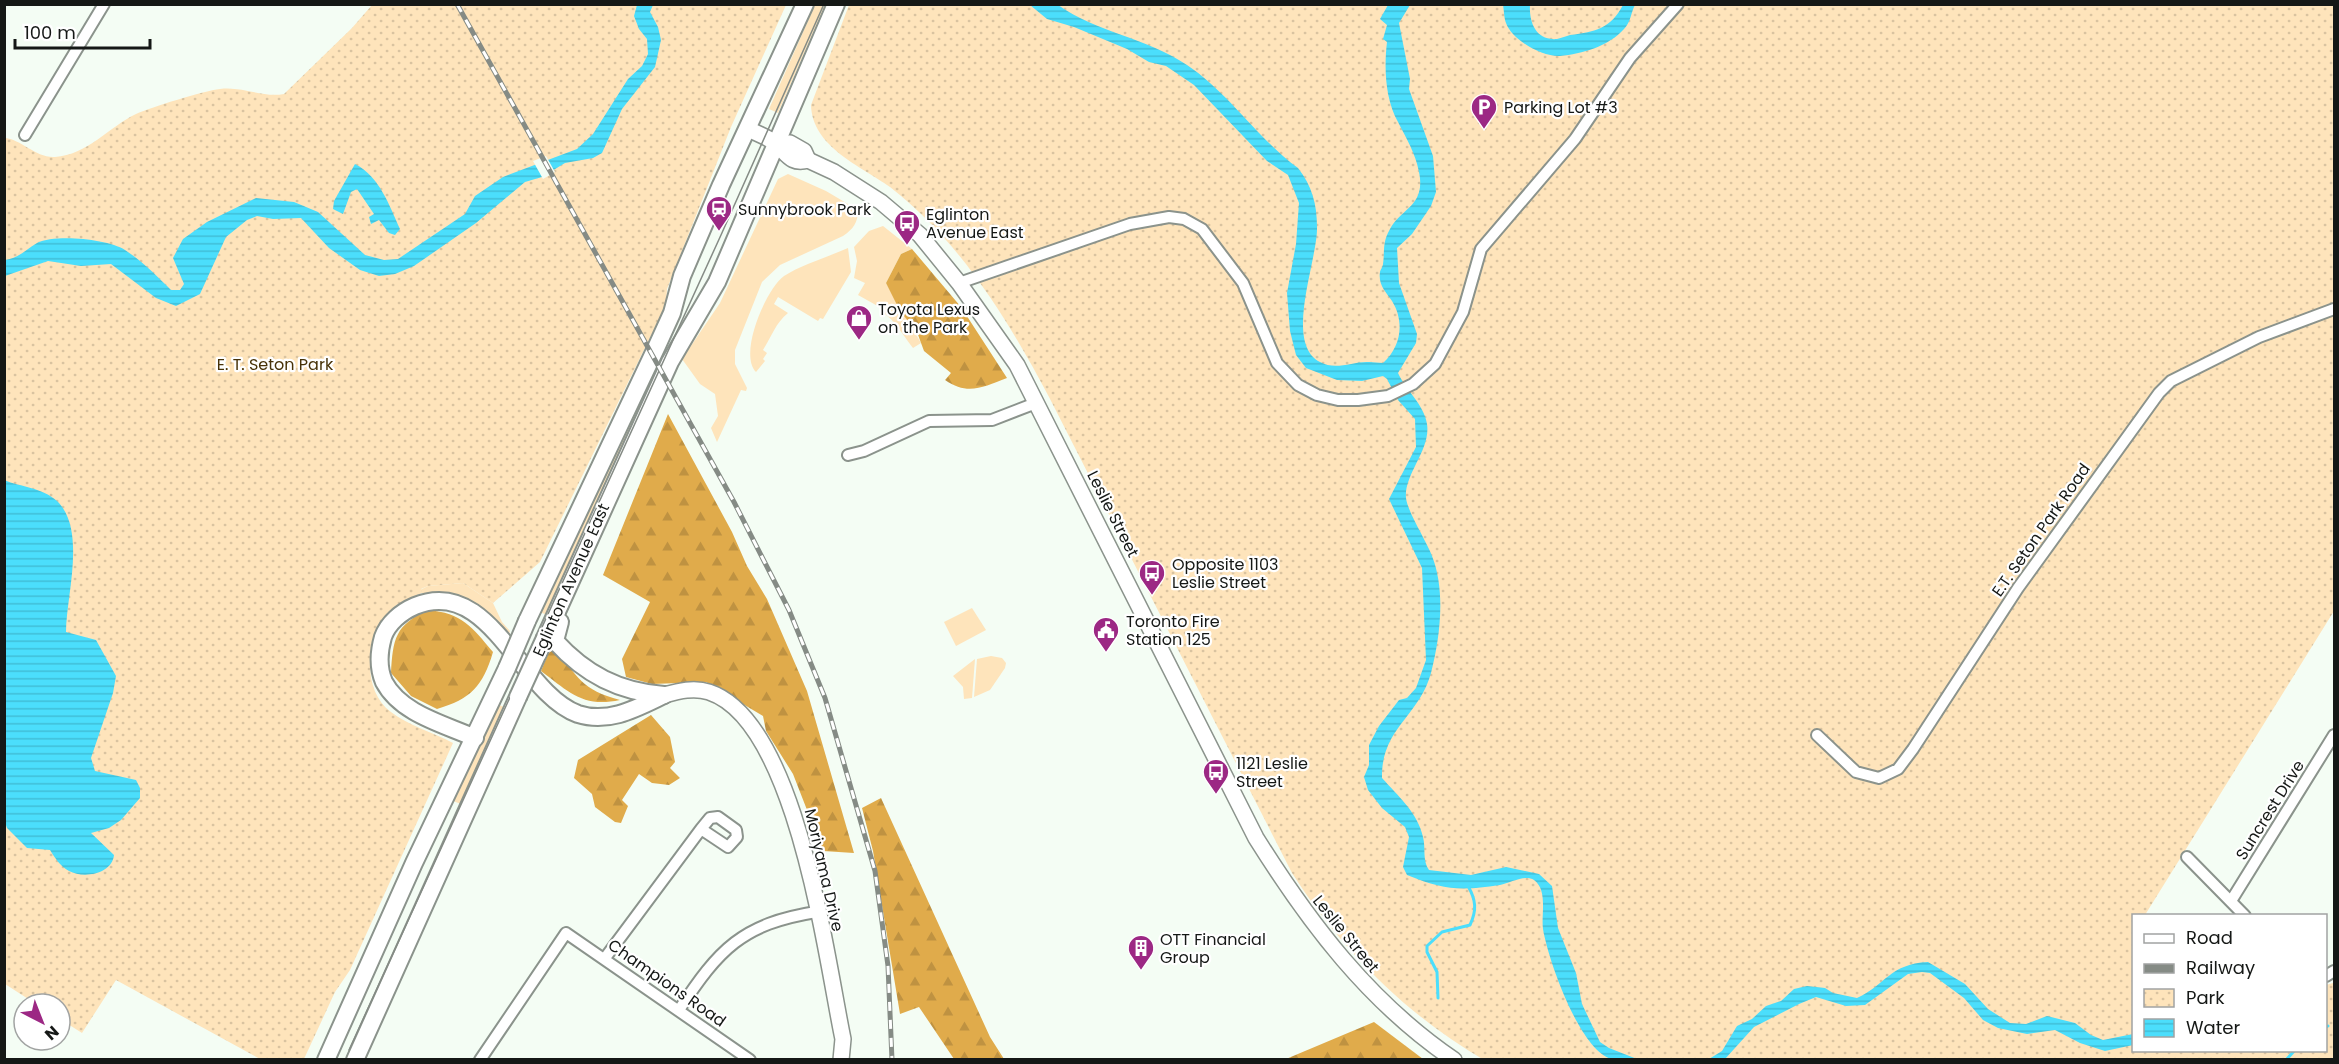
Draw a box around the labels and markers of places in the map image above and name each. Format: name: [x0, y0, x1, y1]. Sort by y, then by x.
parking icon: Parking Lot #3: [1469, 92, 1499, 130]
place label: Parking Lot #3: [1504, 96, 1618, 119]
station icon: Sunnybrook Park: [704, 194, 734, 232]
place label: Sunnybrook Park: [738, 198, 872, 221]
place label: Eglinton Avenue East: [926, 203, 1024, 244]
bus stop icon: Eglinton Avenue East: [892, 208, 922, 246]
place label: Toyota Lexus on the Park: [878, 298, 980, 339]
shop icon: Toyota Lexus on the Park: [844, 303, 874, 341]
place label: Opposite 1103 Leslie Street: [1172, 553, 1278, 594]
bus stop icon: Opposite 1103 Leslie Street: [1137, 558, 1167, 596]
place label: Toronto Fire Station 125: [1126, 610, 1220, 651]
public building icon: Toronto Fire Station 125: [1091, 615, 1121, 653]
place label: 1121 Leslie Street: [1236, 752, 1308, 793]
bus stop icon: 1121 Leslie Street: [1201, 757, 1231, 795]
place label: OTT Financial Group: [1160, 928, 1266, 969]
building icon: OTT Financial Group: [1126, 933, 1156, 971]

